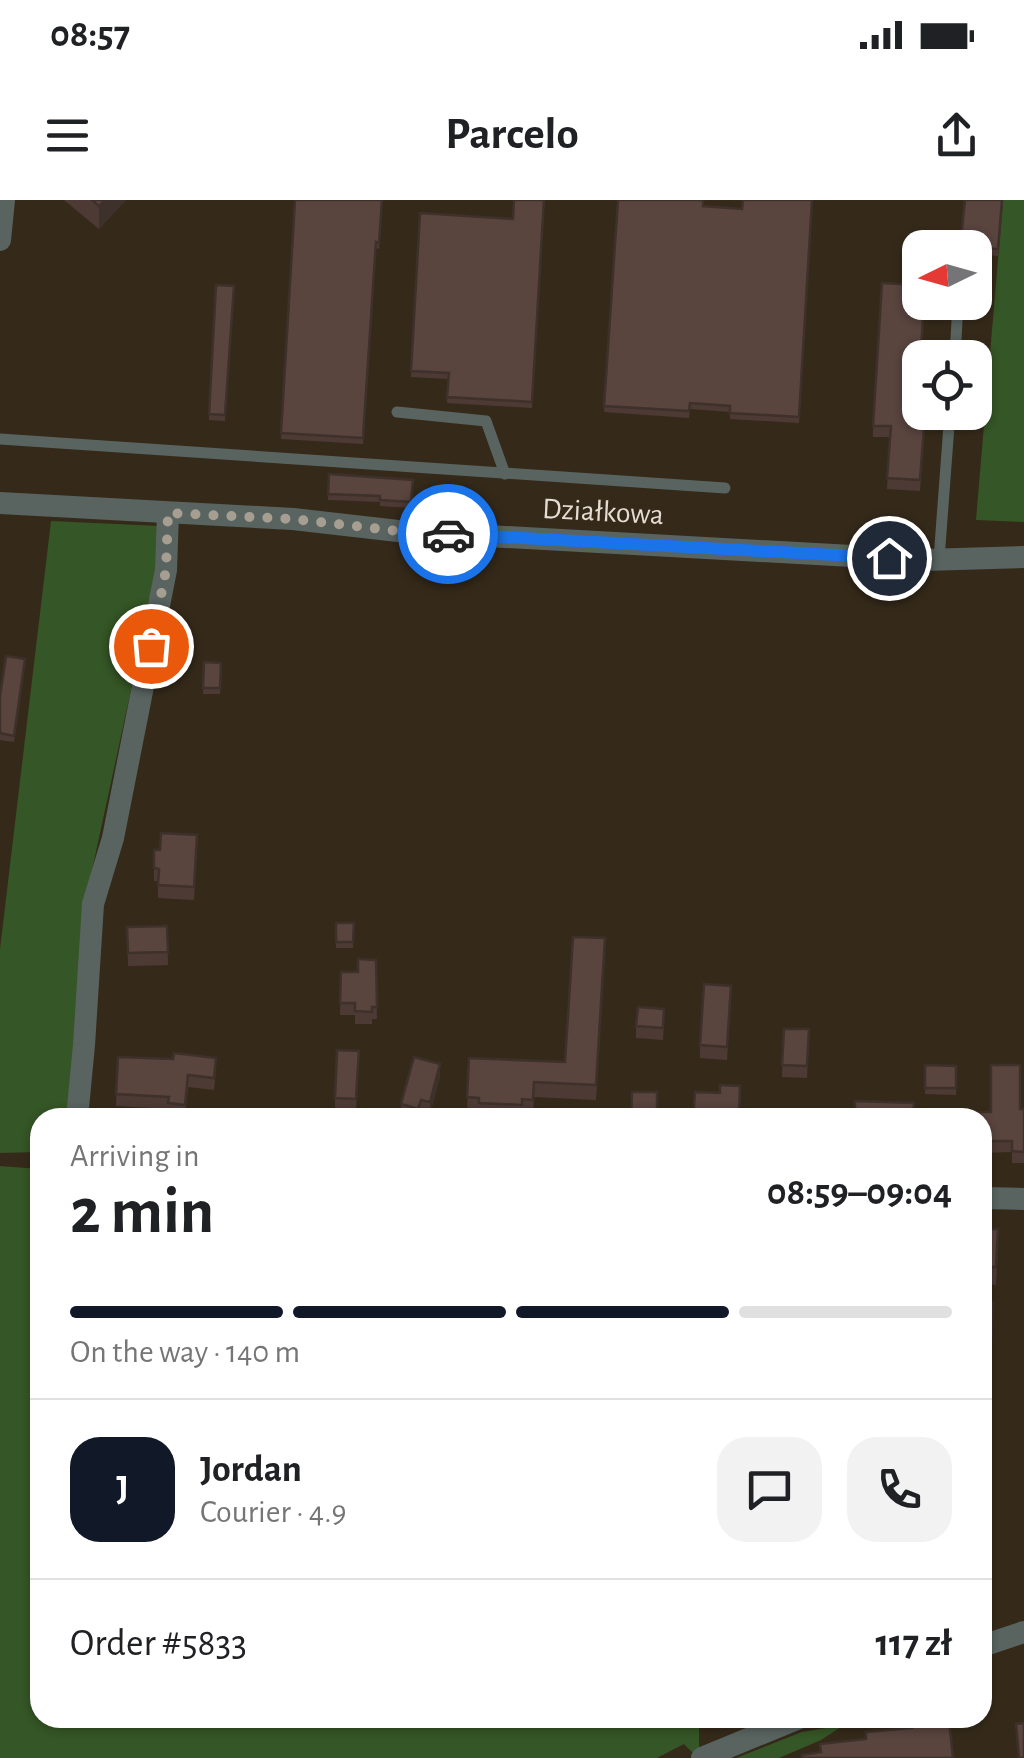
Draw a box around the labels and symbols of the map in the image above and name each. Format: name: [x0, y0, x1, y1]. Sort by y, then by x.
north arrow: [902, 230, 992, 320]
courier: [398, 484, 498, 584]
street label: Działkowa: [541, 494, 665, 530]
pin: [847, 516, 932, 601]
pin: [109, 604, 194, 689]

